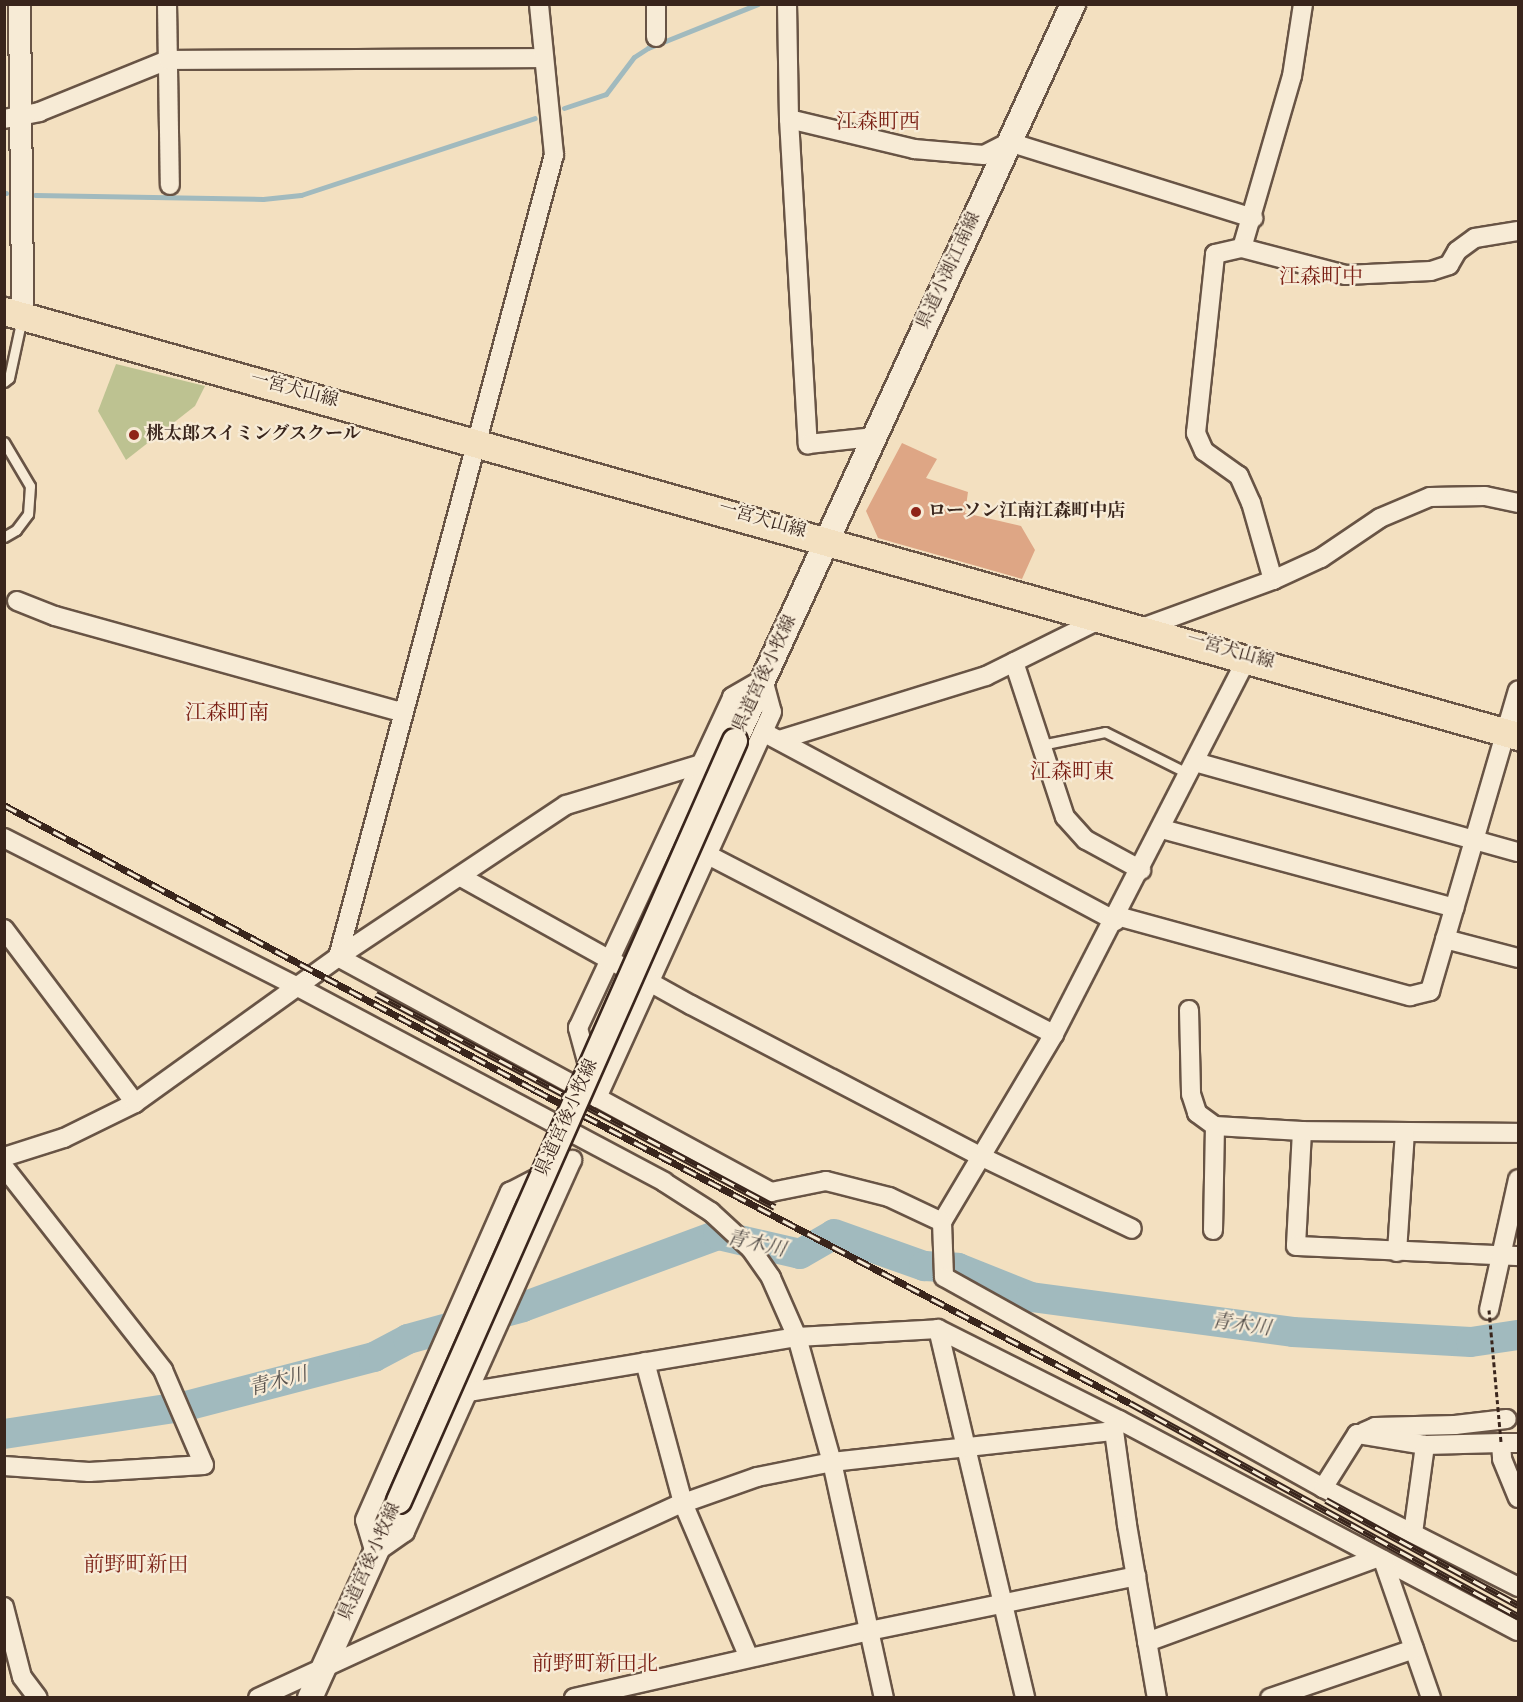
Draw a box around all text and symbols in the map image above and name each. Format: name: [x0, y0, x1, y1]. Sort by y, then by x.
district label: 江森町西: [836, 110, 920, 136]
street label: 県道小渕江南線: [914, 209, 986, 333]
district label: 江森町中: [1279, 265, 1363, 291]
street label: 一宮犬山線: [248, 369, 340, 413]
place label: 桃太郎スイミングスクール: [146, 424, 362, 446]
marker: 桃太郎スイミングスクール: [127, 428, 141, 442]
street label: 一宮犬山線: [716, 498, 808, 544]
place label: ローソン江南江森町中店: [928, 501, 1126, 523]
marker: ローソン江南江森町中店: [909, 505, 923, 519]
street label: 県道宮後小牧線: [730, 612, 802, 736]
street label: 一宮犬山線: [1184, 629, 1276, 675]
district label: 江森町南: [185, 701, 269, 727]
district label: 江森町東: [1030, 760, 1114, 786]
street label: 県道宮後小牧線: [533, 1056, 603, 1180]
water label: 青木川: [724, 1226, 788, 1262]
water label: 青木川: [1210, 1309, 1272, 1341]
water label: 青木川: [246, 1363, 310, 1401]
street label: 県道宮後小牧線: [336, 1500, 406, 1624]
district label: 前野町新田: [84, 1553, 188, 1579]
district label: 前野町新田北: [532, 1652, 658, 1678]

